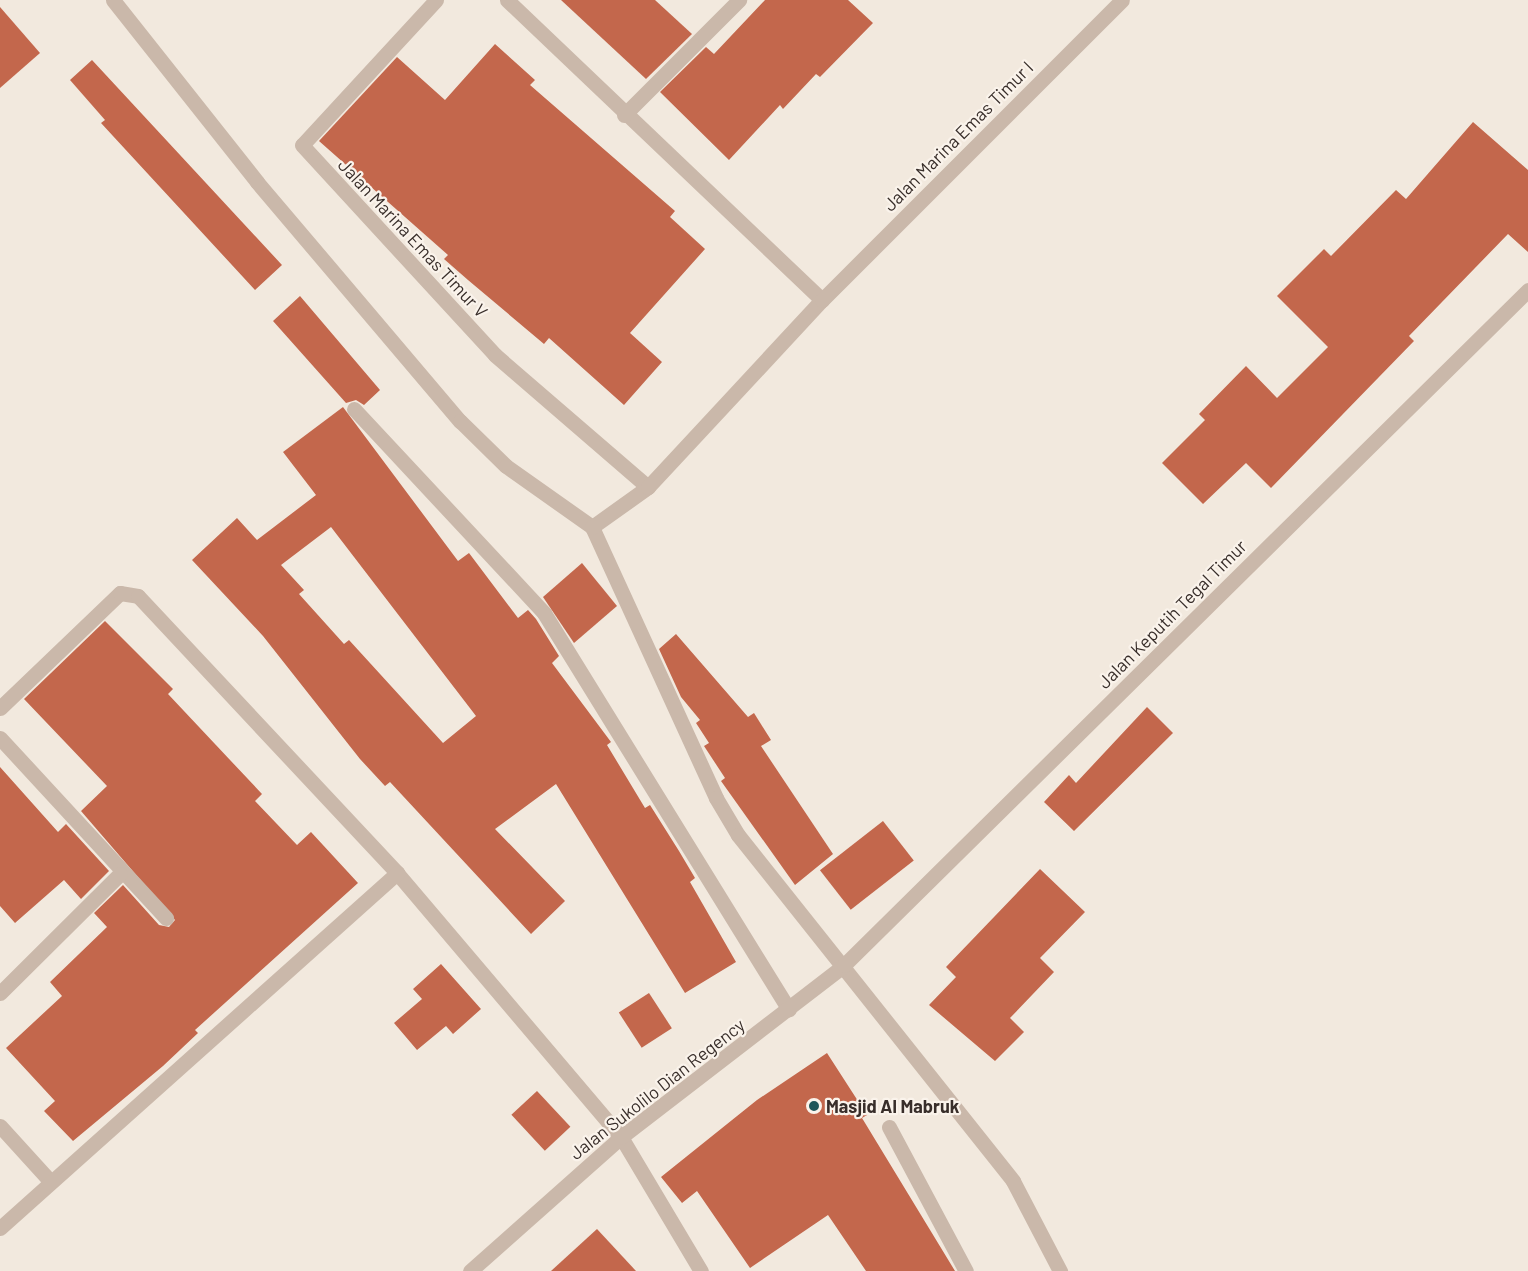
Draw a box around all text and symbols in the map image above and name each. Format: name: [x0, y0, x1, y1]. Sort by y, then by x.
street label: Jalan Marina Emas Timur I: [879, 57, 1037, 215]
street label: Jalan Marina Emas Timur V: [334, 154, 492, 322]
street label: Jalan Keputih Tegal Timur: [1093, 535, 1251, 693]
street label: Jalan Sukolilo Dian Regency: [565, 1014, 749, 1164]
place label: Masjid Al Mabruk: [826, 1095, 959, 1117]
marker: Masjid Al Mabruk: [807, 1099, 821, 1113]

